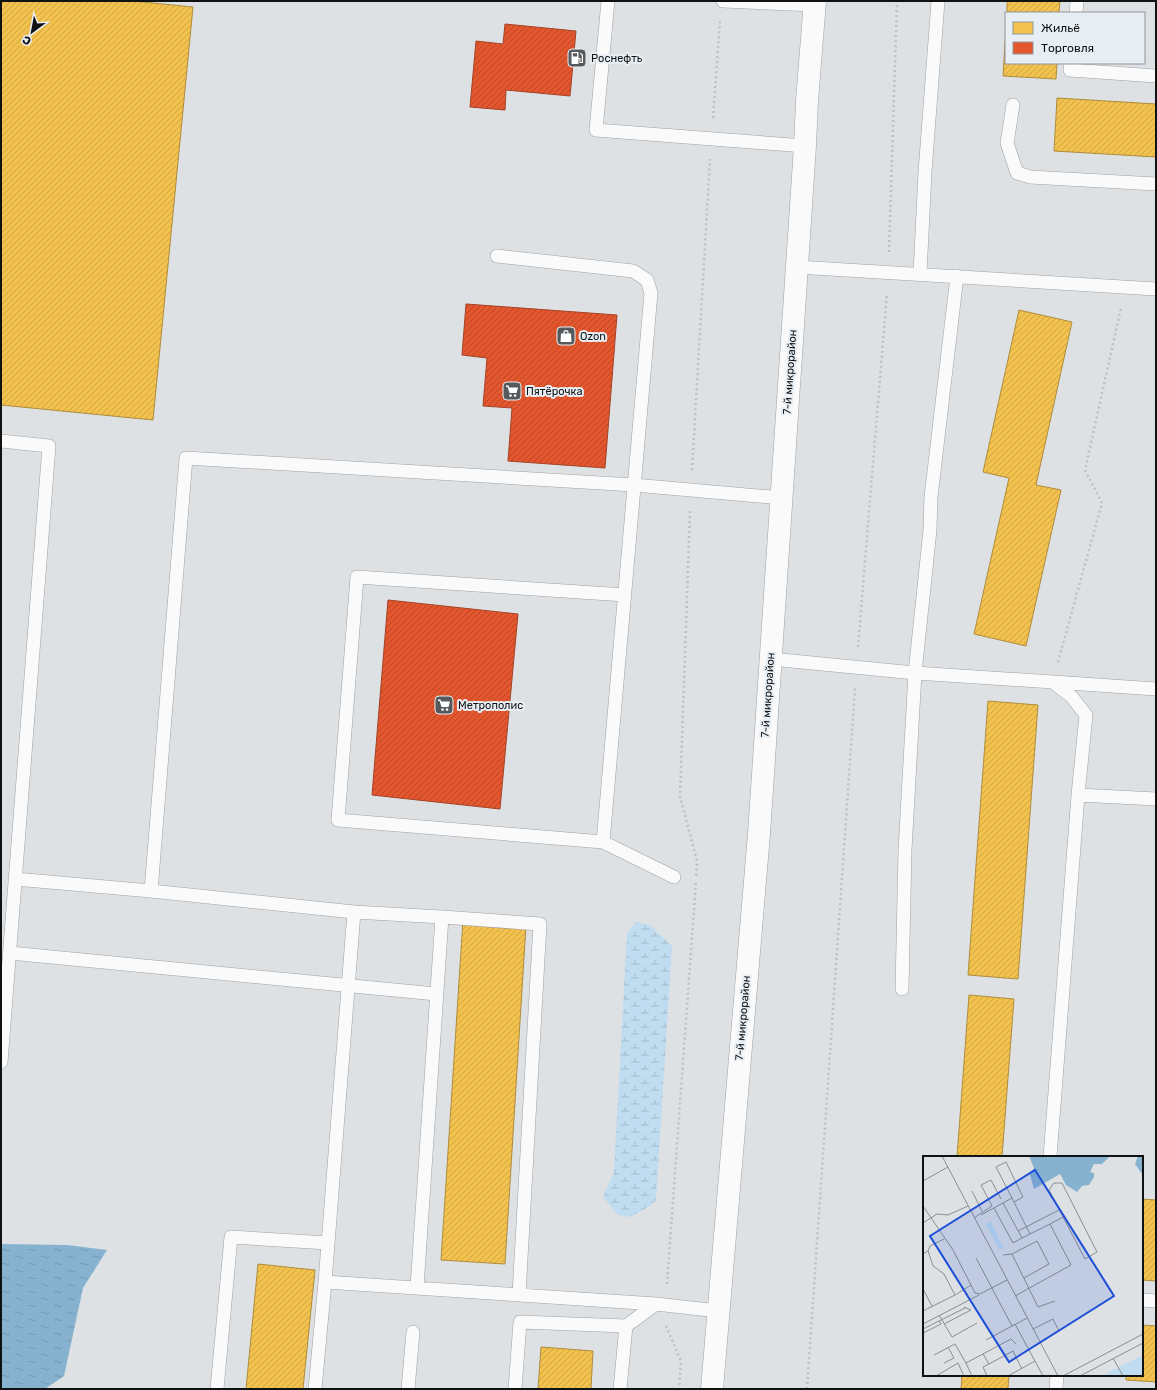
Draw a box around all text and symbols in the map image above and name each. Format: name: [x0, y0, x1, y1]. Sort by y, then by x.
north arrow: [12, 12, 52, 52]
legend: [1005, 12, 1145, 64]
text: Жильё: [1041, 21, 1080, 35]
text: С: [20, 32, 34, 48]
text: Торговля: [1041, 41, 1094, 55]
fuel station icon: Роснефть: [566, 47, 588, 69]
place label: Роснефть: [591, 52, 643, 65]
shop icon: Ozon: [555, 325, 577, 347]
street label: 7-й микрорайон: [781, 329, 799, 415]
place label: Ozon: [580, 330, 606, 343]
supermarket icon: Пятёрочка: [501, 380, 523, 402]
place label: Пятёрочка: [526, 385, 583, 398]
street label: 7-й микрорайон: [759, 652, 777, 738]
supermarket icon: Метрополис: [433, 694, 455, 716]
place label: Метрополис: [458, 699, 523, 712]
street label: 7-й микрорайон: [733, 975, 753, 1061]
inset map: [923, 1156, 1143, 1376]

